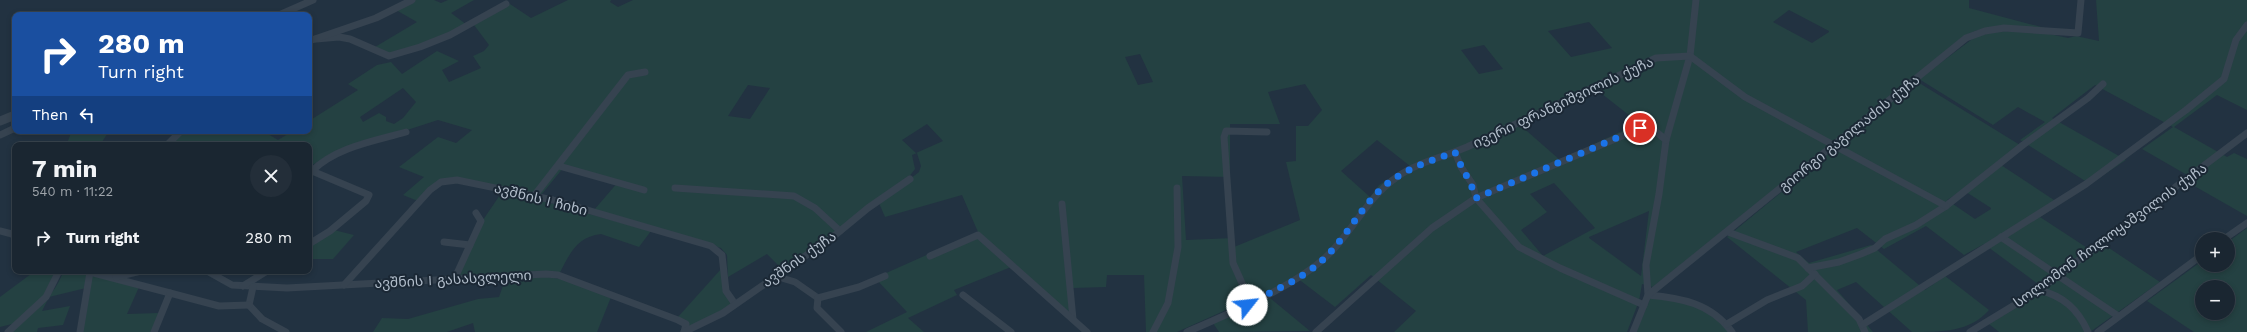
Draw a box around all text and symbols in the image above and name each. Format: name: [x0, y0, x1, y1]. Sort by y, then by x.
text: 280 m: [98, 27, 185, 60]
icon: right: [32, 28, 84, 80]
street label: ივერი ფრანგიშვილის ქუჩა: [1470, 53, 1656, 152]
text: Turn right: [98, 61, 184, 82]
street label: გიორგი გაგილაძის ქუჩა: [1775, 71, 1923, 195]
icon: left: [76, 104, 98, 126]
text: Then: [32, 106, 68, 124]
pin: [1623, 111, 1657, 145]
icon: arrive: [1629, 117, 1651, 139]
text: 7 min: [32, 155, 97, 183]
button: close: [250, 155, 292, 197]
street label: სოლომონ ჩოლოყაშვილის ქუჩა: [2010, 160, 2210, 311]
street label: ავშნის I ჩიხი: [493, 180, 589, 219]
text: 540 m · 11:22: [32, 184, 113, 199]
icon: right: [32, 227, 54, 249]
street label: ავშნის ქუჩა: [759, 228, 840, 291]
text: Turn right: [66, 229, 139, 247]
text: 280 m: [245, 229, 292, 247]
map controls: [2195, 232, 2235, 320]
button: +: [2195, 232, 2235, 272]
street label: ავშნის I გასასვლელი: [374, 267, 532, 292]
button: −: [2195, 280, 2235, 320]
position arrow: [1226, 284, 1268, 326]

